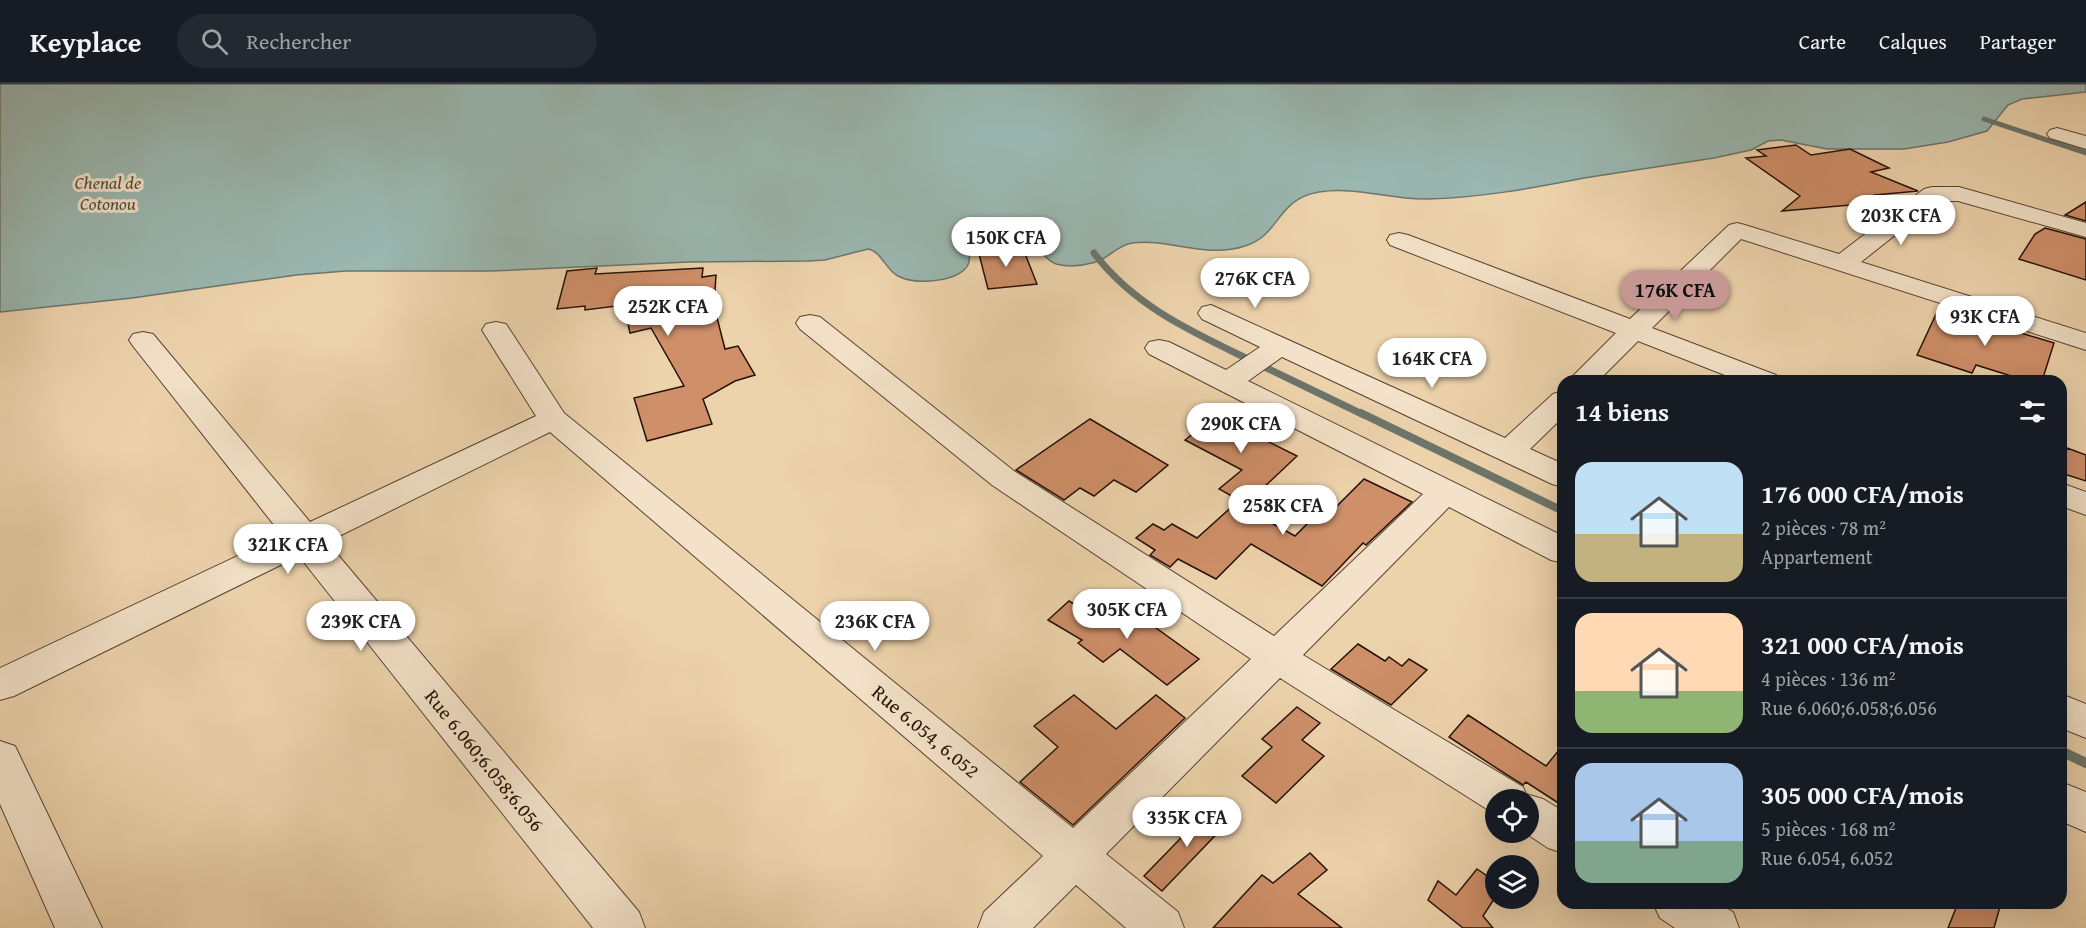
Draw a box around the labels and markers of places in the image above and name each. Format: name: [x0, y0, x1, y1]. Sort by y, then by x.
pin: 203K CFA: [1839, 195, 1963, 246]
pin: 150K CFA: [944, 217, 1068, 268]
pin: 276K CFA: [1193, 258, 1317, 309]
pin: 176K CFA: [1613, 270, 1737, 321]
pin: 252K CFA: [606, 286, 730, 337]
pin: 93K CFA: [1930, 296, 2040, 347]
pin: 164K CFA: [1370, 338, 1494, 389]
pin: 290K CFA: [1179, 403, 1303, 454]
pin: 258K CFA: [1221, 485, 1345, 536]
pin: 321K CFA: [226, 524, 350, 575]
pin: 305K CFA: [1065, 589, 1189, 640]
pin: 239K CFA: [299, 601, 423, 652]
pin: 236K CFA: [813, 601, 937, 652]
pin: 335K CFA: [1125, 797, 1249, 848]

